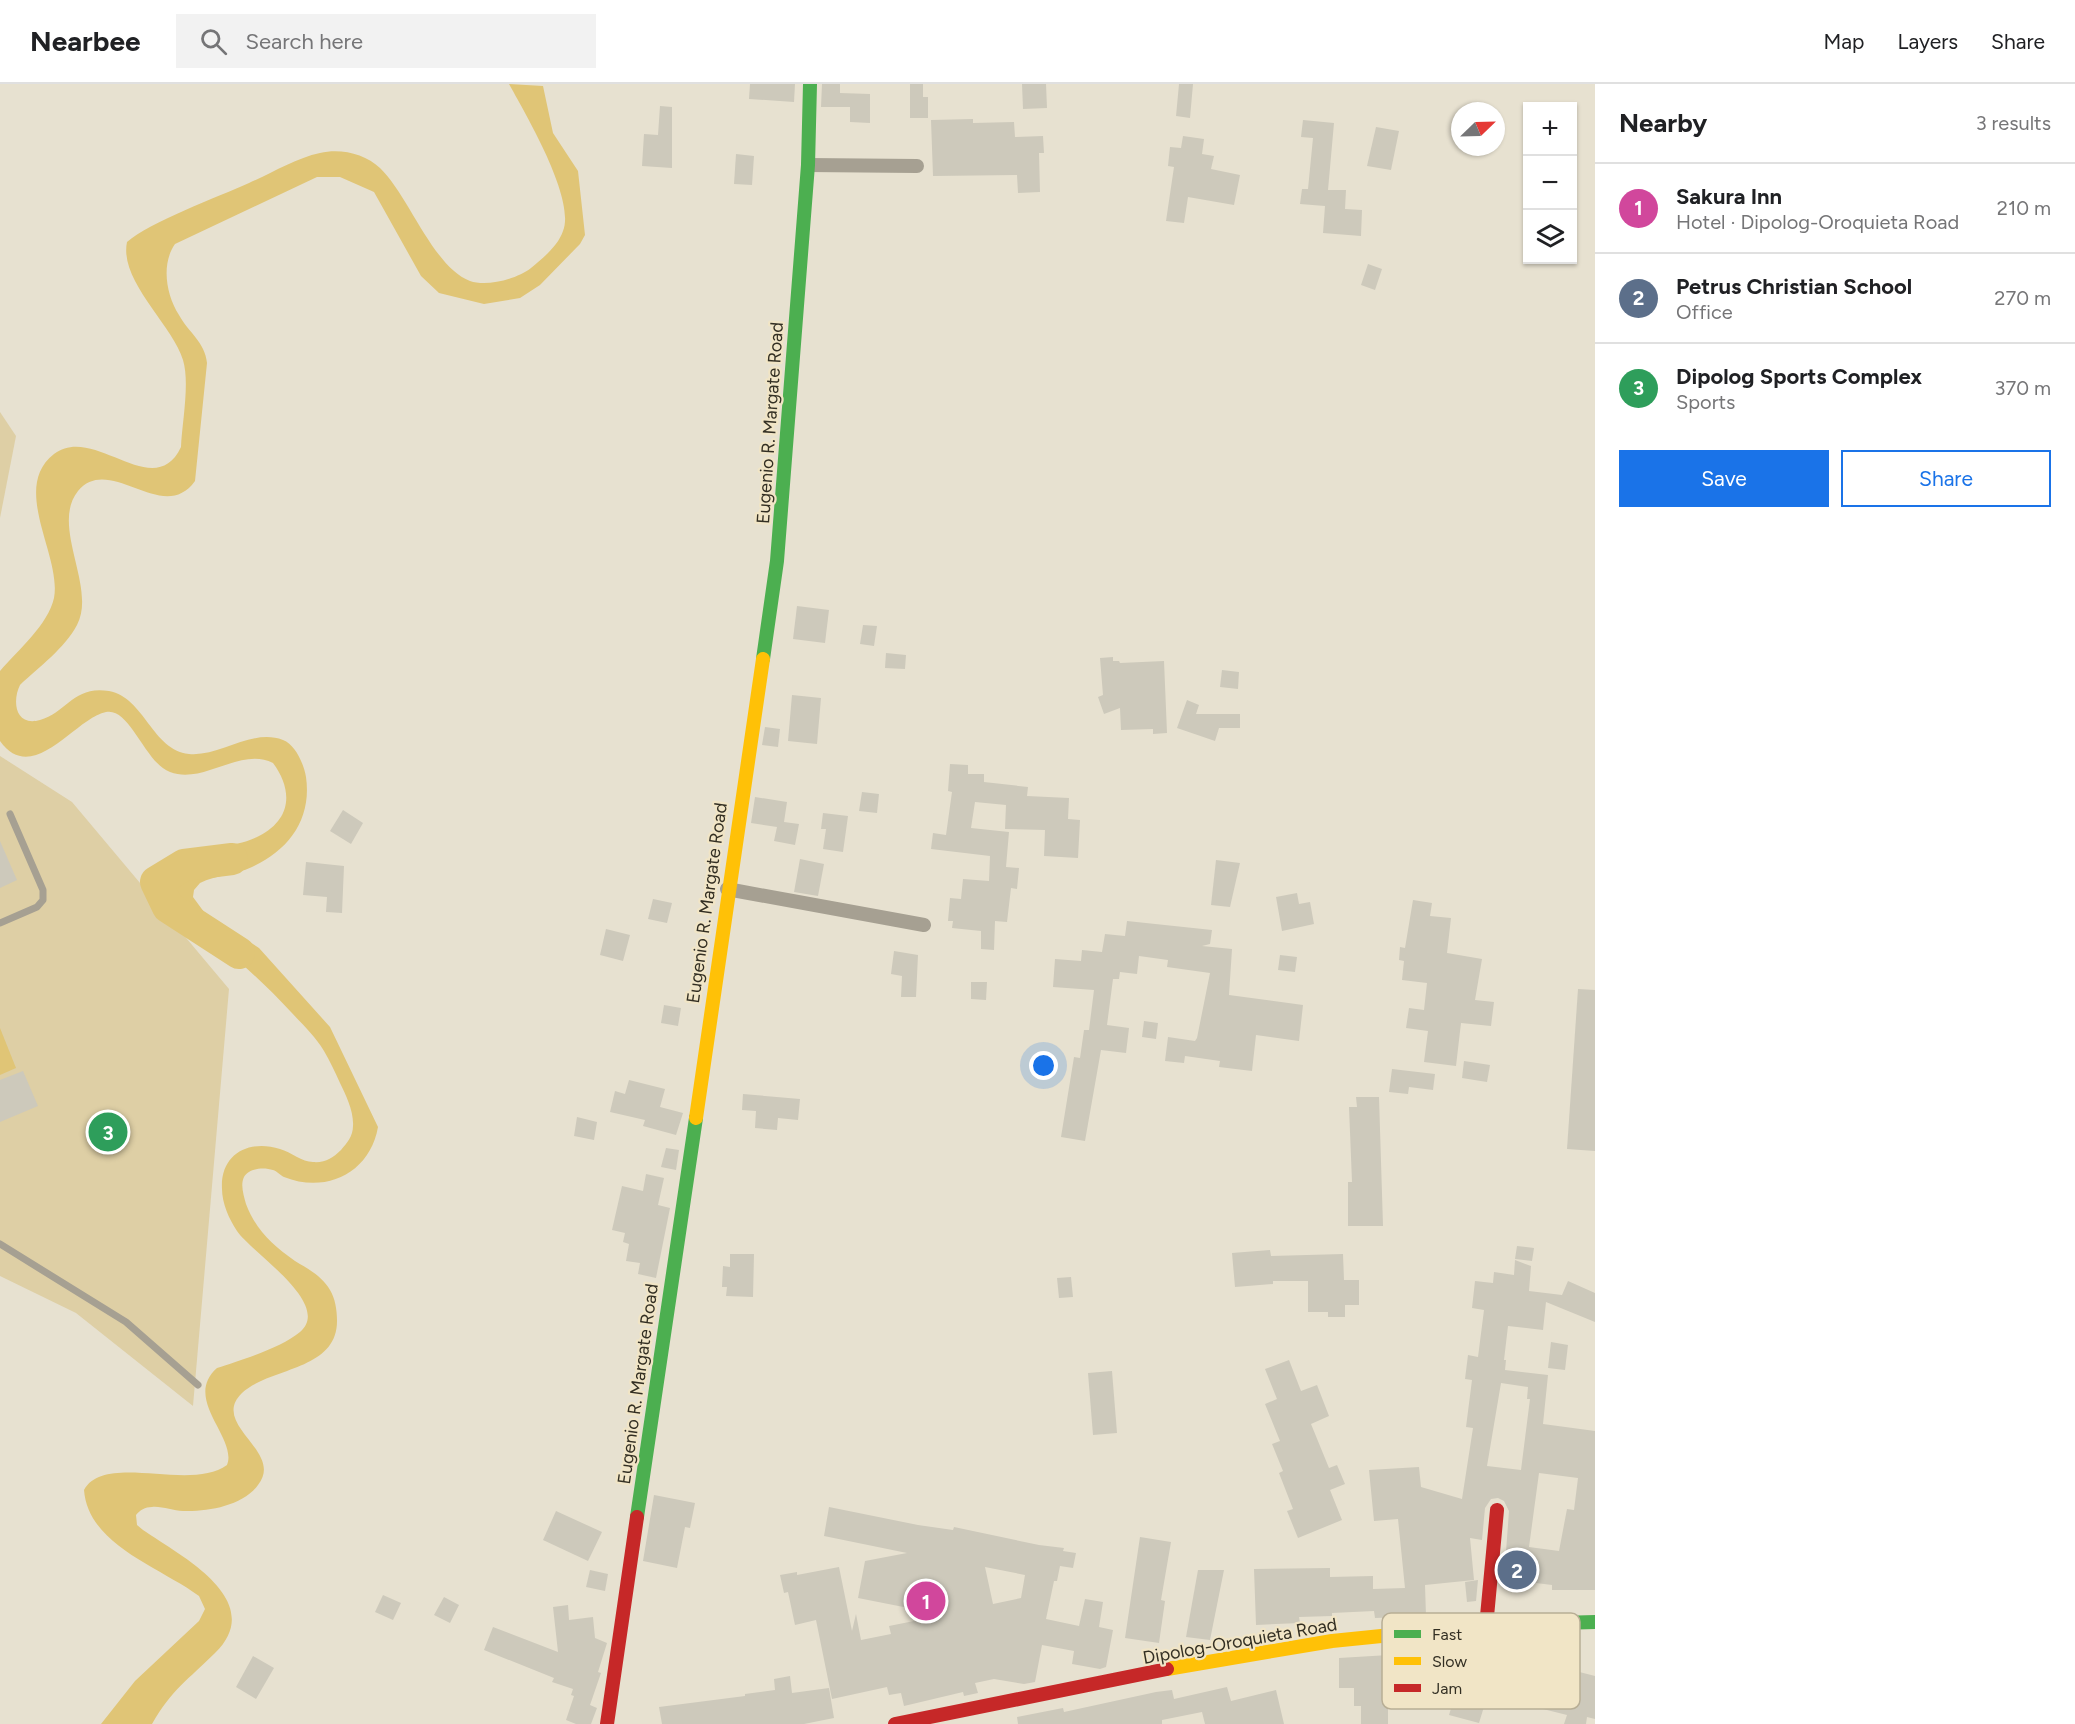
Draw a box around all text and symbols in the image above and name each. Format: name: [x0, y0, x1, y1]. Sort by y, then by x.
search box: [176, 14, 596, 68]
text: Nearbee: [30, 24, 140, 58]
icon: search: [197, 25, 230, 58]
text: Search here: [245, 28, 363, 55]
text: Map: [1824, 29, 1864, 54]
text: Layers: [1897, 29, 1958, 54]
text: Share: [1991, 29, 2045, 54]
north arrow: [1451, 102, 1505, 156]
map controls: [1523, 102, 1577, 264]
button: +: [1523, 102, 1577, 156]
text: Nearby: [1619, 107, 1707, 139]
text: 3 results: [1976, 111, 2051, 135]
button: −: [1523, 156, 1577, 210]
text: Sakura Inn: [1676, 183, 1782, 210]
text: 1: [1634, 196, 1643, 220]
text: 210 m: [1997, 196, 2051, 220]
button: layers: [1523, 210, 1577, 264]
text: Hotel · Dipolog-Oroquieta Road: [1676, 210, 1959, 234]
text: Petrus Christian School: [1676, 273, 1912, 300]
text: 2: [1633, 286, 1644, 310]
text: 270 m: [1994, 286, 2051, 310]
text: Office: [1676, 300, 1733, 324]
street label: Eugenio R. Margate Road: [752, 321, 788, 525]
text: Dipolog Sports Complex: [1676, 363, 1922, 390]
text: 3: [1633, 376, 1644, 400]
text: 370 m: [1995, 376, 2051, 400]
text: Sports: [1676, 390, 1735, 414]
button: Save: [1619, 450, 1829, 507]
button: Share: [1841, 450, 2051, 507]
street label: Eugenio R. Margate Road: [682, 801, 732, 1005]
your location: [1029, 1051, 1058, 1080]
pin: 3: [88, 1110, 128, 1154]
street label: Eugenio R. Margate Road: [613, 1282, 663, 1486]
pin: 2: [1498, 1548, 1537, 1592]
pin: 1: [906, 1578, 946, 1624]
street label: Dipolog-Oroquieta Road: [1141, 1613, 1339, 1669]
legend: [1382, 1613, 1580, 1709]
text: Fast: [1432, 1625, 1462, 1644]
text: Slow: [1432, 1652, 1467, 1671]
text: Jam: [1432, 1679, 1462, 1698]

